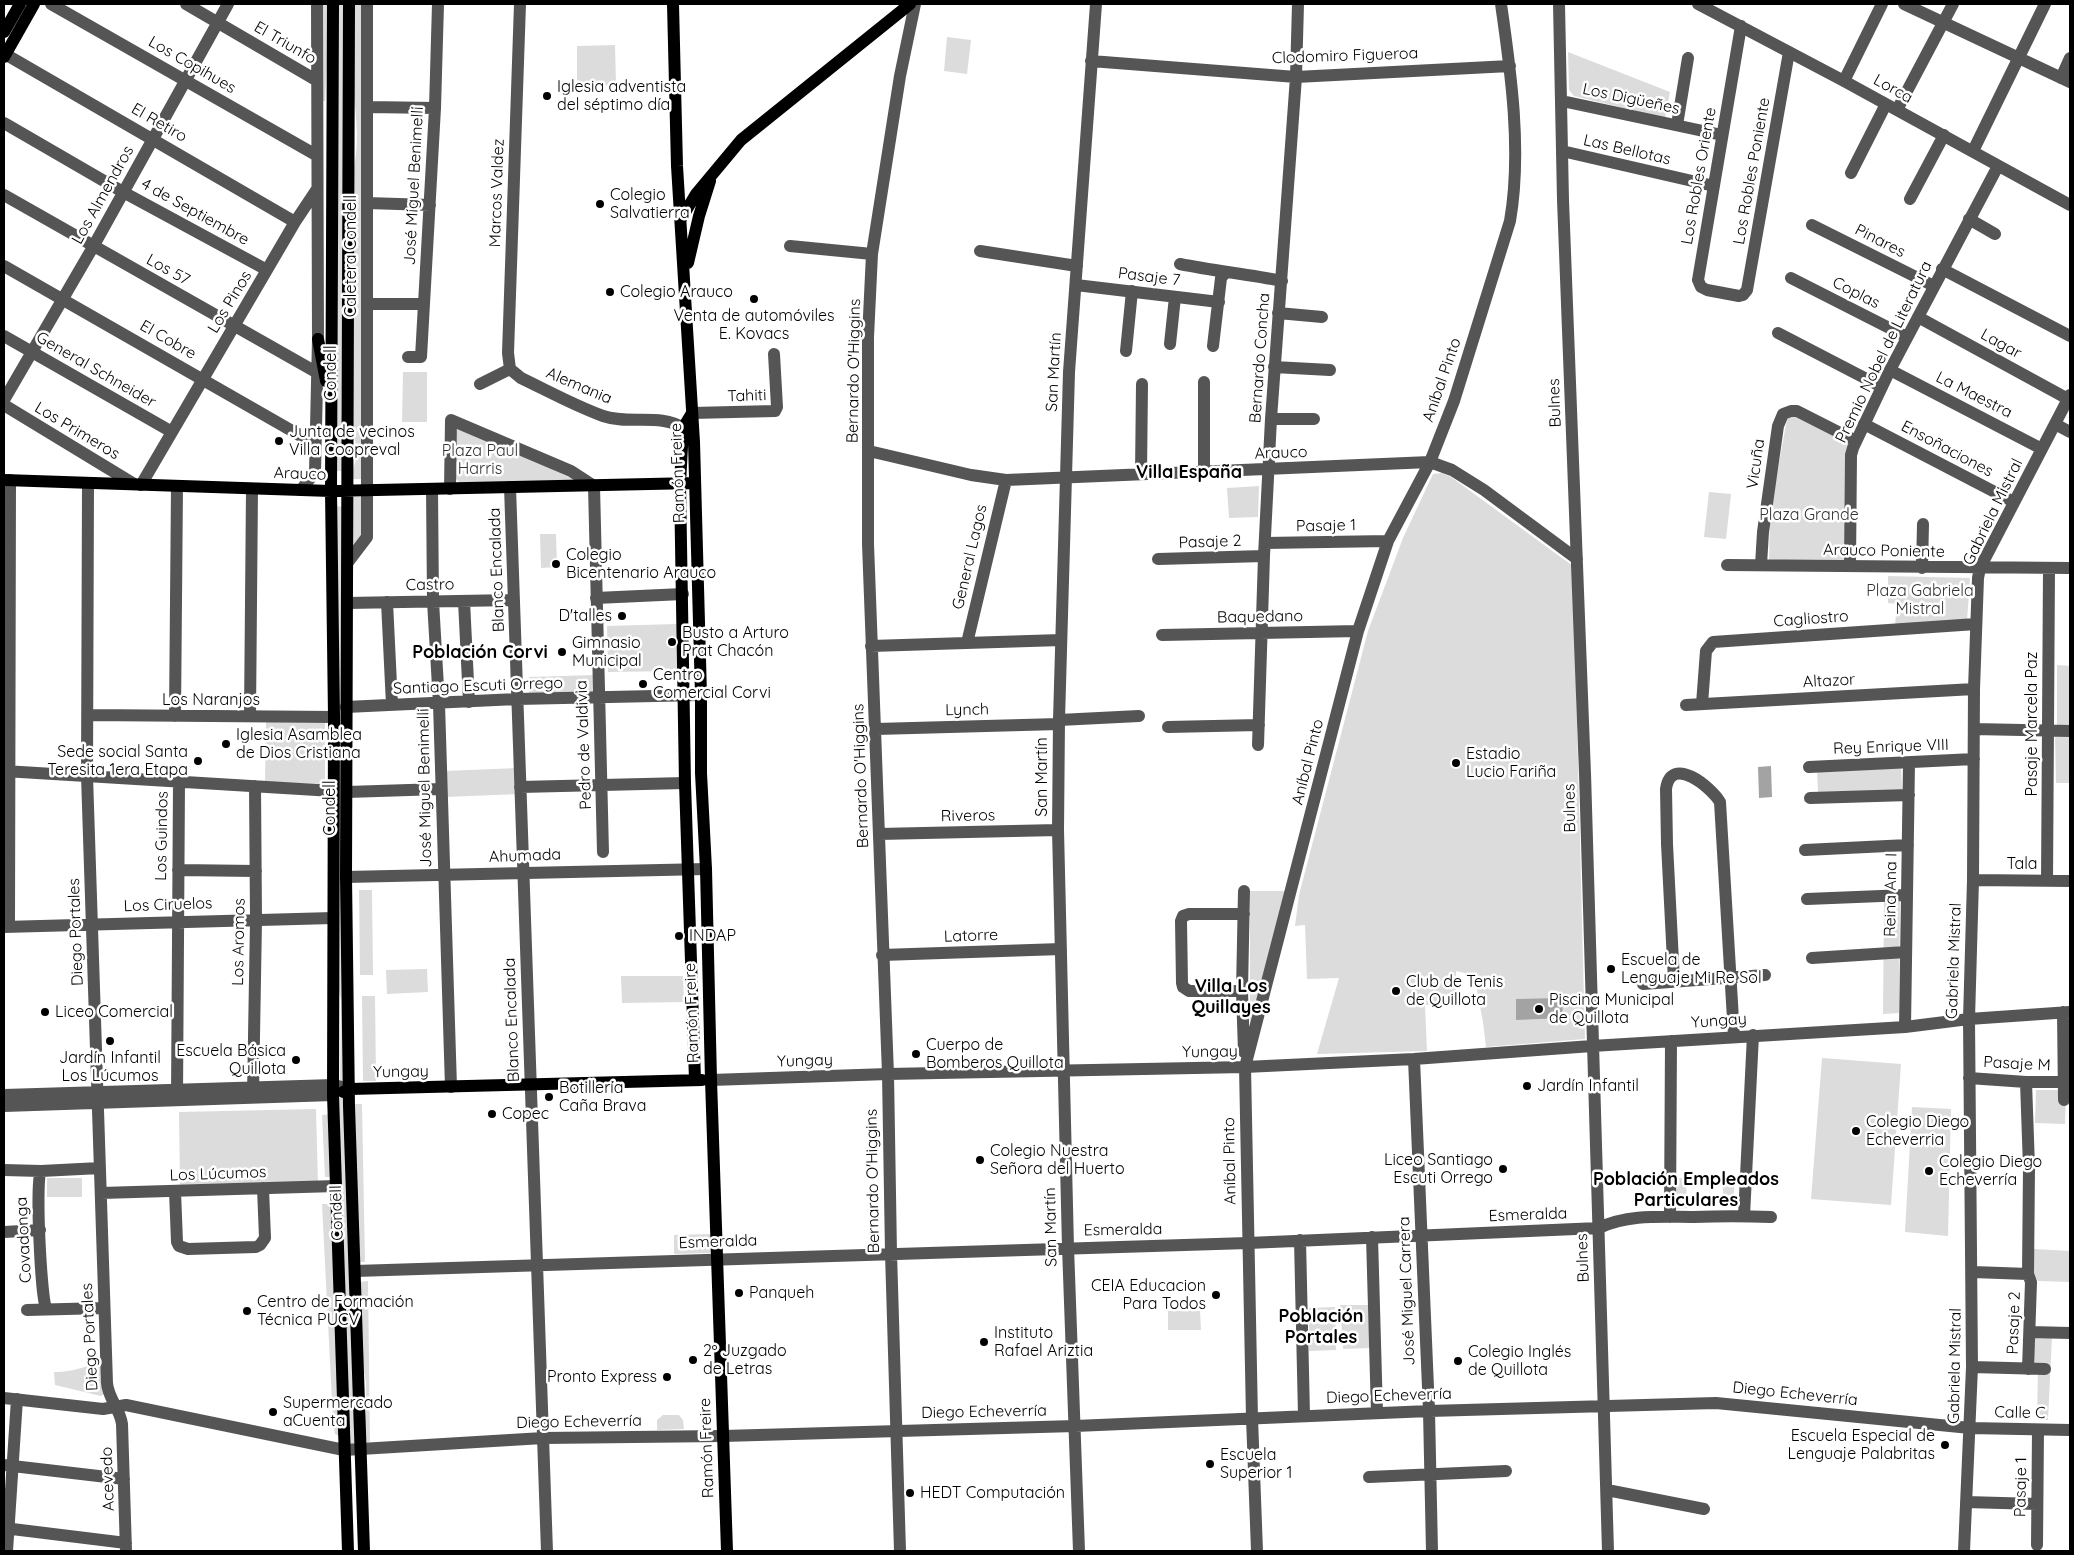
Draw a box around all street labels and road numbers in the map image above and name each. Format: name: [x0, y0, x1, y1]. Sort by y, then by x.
street label: El Triunfo: [250, 18, 320, 68]
street label: Los Copihues: [145, 32, 239, 98]
street label: Clodomiro Figueroa: [1271, 44, 1419, 68]
street label: Lorca: [1870, 70, 1916, 108]
street label: Los Digüeñes: [1581, 79, 1681, 119]
street label: Los Robles Poniente: [1730, 96, 1774, 246]
street label: El Retiro: [128, 99, 190, 147]
street label: José Miguel Benimelli: [400, 106, 428, 266]
street label: Los Robles Oriente: [1677, 106, 1721, 246]
street label: Las Bellotas: [1581, 131, 1673, 169]
street label: Marcos Valdez: [486, 138, 508, 248]
street label: Los Almendros: [68, 142, 138, 248]
street label: 4 de Septiembre: [138, 174, 252, 250]
street label: Caletera Condell: [341, 195, 361, 317]
street label: Pinares: [1851, 220, 1909, 262]
street label: Los 57: [143, 250, 193, 290]
street label: Premio Nobel de Literatura: [1832, 258, 1936, 446]
street label: Pasaje 7: [1117, 264, 1181, 290]
street label: Los Pinos: [204, 267, 256, 337]
street label: Coplas: [1829, 273, 1883, 313]
street label: Bernardo Concha: [1246, 292, 1274, 424]
street label: Bernardo O'Higgins: [843, 299, 865, 443]
street label: El Cobre: [136, 316, 200, 364]
street label: Lagar: [1977, 325, 2025, 363]
street label: General Schneider: [33, 328, 159, 412]
street label: San Martín: [1042, 332, 1066, 412]
street label: Aníbal Pinto: [1419, 335, 1465, 425]
street label: Condell: [321, 345, 341, 401]
street label: Alemania: [543, 364, 615, 408]
street label: La Maestra: [1933, 368, 2015, 422]
street label: Bulnes: [1545, 378, 1565, 428]
street label: Tahiti: [727, 386, 767, 406]
street label: Los Primeros: [31, 398, 123, 464]
street label: Ensoñaciones: [1898, 417, 1996, 481]
street label: Ramón Freire: [667, 423, 689, 523]
street label: Vicuña: [1743, 438, 1769, 490]
street label: Arauco: [1254, 442, 1308, 464]
street label: Gabriela Mistral: [1959, 456, 2027, 568]
street label: Arauco: [273, 463, 327, 485]
street label: General Lagos: [949, 503, 991, 611]
street label: Blanco Encalada: [485, 508, 509, 632]
street label: Pasaje 1: [1296, 516, 1356, 536]
street label: Pasaje 2: [1178, 531, 1242, 553]
street label: Arauco Poniente: [1823, 540, 1945, 562]
street label: Castro: [406, 575, 454, 595]
street label: Baquedano: [1217, 607, 1303, 627]
street label: Cagliostro: [1773, 607, 1849, 631]
street label: Pasaje Marcela Paz: [2022, 652, 2042, 796]
street label: Altazor: [1802, 670, 1856, 692]
street label: Santiago Escuti Orrego: [393, 673, 563, 699]
street label: Pedro de Valdivia: [572, 680, 596, 810]
street label: Los Naranjos: [162, 690, 260, 710]
street label: Lynch: [945, 700, 989, 720]
street label: Bernardo O'Higgins: [849, 703, 873, 849]
street label: José Miguel Benimelli: [414, 708, 436, 868]
street label: Aníbal Pinto: [1288, 717, 1328, 807]
street label: Rey Enrique VIII: [1833, 735, 1949, 759]
street label: San Martín: [1032, 737, 1052, 817]
street label: Condell: [320, 780, 340, 836]
street label: Bulnes: [1560, 783, 1580, 833]
street label: Los Guindos: [152, 791, 172, 881]
street label: Riveros: [941, 806, 995, 826]
street label: Ahumada: [489, 845, 561, 867]
street label: Reina Ana I: [1881, 853, 1901, 937]
street label: Tala: [2006, 854, 2038, 874]
street label: Diego Portales: [65, 878, 87, 986]
street label: Los Ciruelos: [123, 894, 213, 916]
street label: Los Aromos: [229, 898, 249, 986]
street label: Gabriela Mistral: [1942, 903, 1966, 1019]
street label: Latorre: [944, 925, 998, 947]
street label: Blanco Encalada: [500, 958, 524, 1082]
street label: Ramón Freire: [681, 963, 703, 1063]
street label: Yungay: [1691, 1009, 1747, 1033]
street label: Yungay: [1182, 1042, 1238, 1062]
street label: Yungay: [777, 1050, 833, 1072]
street label: Pasaje M: [1983, 1053, 2051, 1075]
street label: Yungay: [373, 1062, 429, 1082]
street label: Bernardo O'Higgins: [862, 1109, 884, 1253]
street label: Aníbal Pinto: [1220, 1117, 1240, 1205]
street label: Los Lúcumos: [169, 1163, 267, 1185]
street label: Condell: [326, 1185, 348, 1241]
street label: San Martín: [1041, 1187, 1061, 1267]
street label: Covadonga: [12, 1196, 36, 1284]
street label: Esmeralda: [1488, 1204, 1568, 1226]
street label: José Miguel Carrera: [1395, 1216, 1419, 1366]
street label: Esmeralda: [1083, 1220, 1163, 1240]
street label: Esmeralda: [678, 1231, 758, 1253]
street label: Bulnes: [1573, 1233, 1593, 1283]
street label: Diego Portales: [78, 1283, 102, 1391]
street label: Pasaje 2: [2003, 1291, 2025, 1355]
street label: Gabriela Mistral: [1944, 1308, 1966, 1424]
street label: Diego Echeverría: [1731, 1378, 1859, 1410]
street label: Diego Echeverría: [1326, 1384, 1452, 1408]
street label: Ramón Freire: [696, 1398, 718, 1498]
street label: Diego Echeverría: [921, 1401, 1047, 1423]
street label: Calle C: [1994, 1403, 2046, 1423]
street label: Diego Echeverría: [516, 1411, 642, 1433]
street label: Acevedo: [97, 1446, 119, 1512]
street label: Pasaje 1: [2011, 1457, 2031, 1517]

